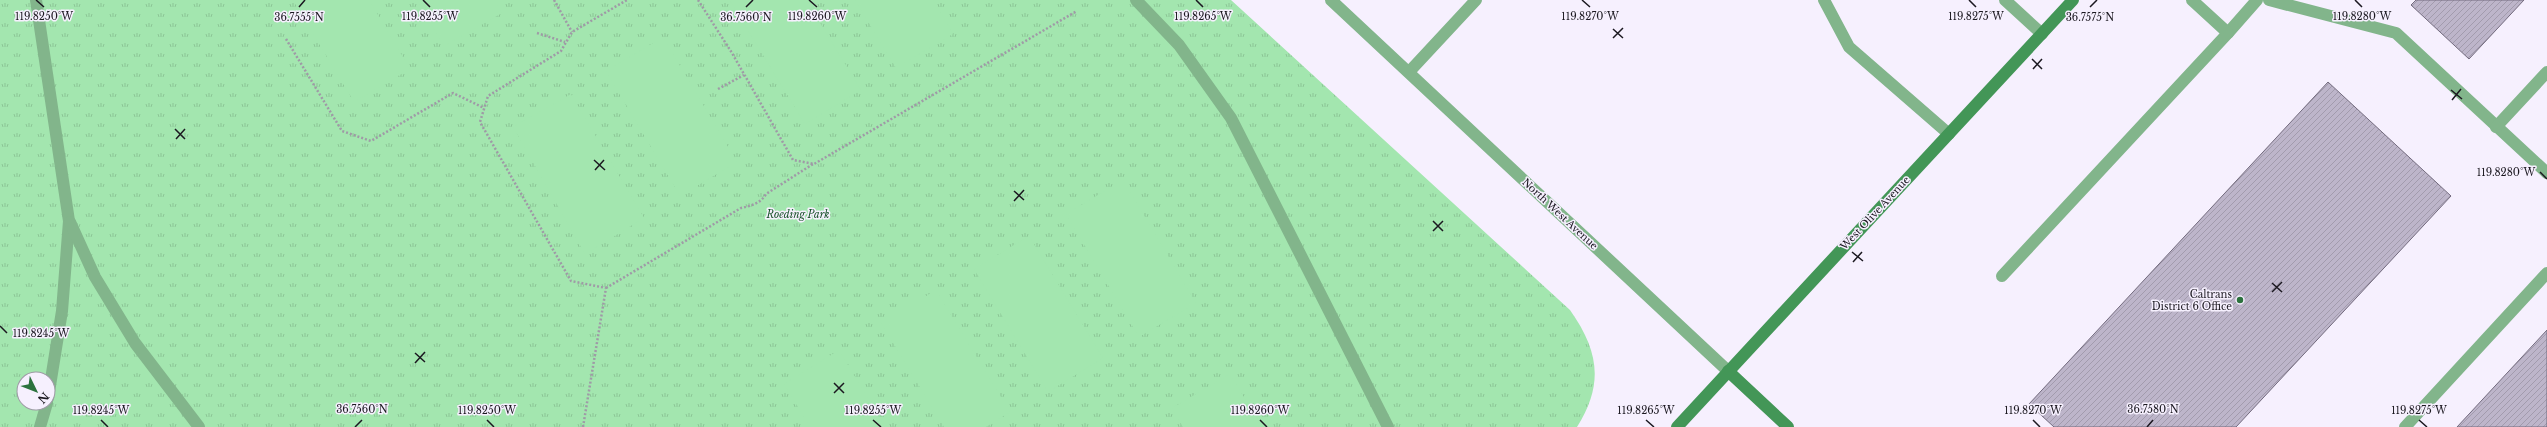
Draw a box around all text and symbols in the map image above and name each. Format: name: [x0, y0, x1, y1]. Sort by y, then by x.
text: 119.8250°W: [15, 10, 73, 23]
text: 119.8255°W: [402, 10, 459, 23]
text: 119.8260°W: [788, 10, 847, 23]
text: 119.8265°W: [1174, 10, 1232, 23]
text: 119.8270°W: [1561, 10, 1619, 23]
text: 119.8275°W: [1948, 10, 2004, 23]
text: 119.8280°W: [2333, 10, 2391, 23]
text: 36.7555°N: [274, 11, 324, 24]
text: 36.7560°N: [720, 11, 772, 24]
text: 36.7575°N: [2066, 11, 2114, 24]
text: 119.8280°W: [2477, 166, 2535, 179]
street label: West Olive Avenue: [1837, 173, 1913, 253]
street label: North West Avenue: [1519, 176, 1601, 253]
park label: Roeding Park: [766, 208, 829, 221]
place label: Caltrans District 6 Office: [2152, 288, 2232, 313]
marker: Caltrans District 6 Office: [2235, 295, 2245, 305]
text: 119.8245°W: [13, 327, 70, 340]
north arrow: [16, 371, 56, 411]
text: N: [34, 389, 52, 407]
text: 36.7560°N: [336, 403, 388, 416]
text: 36.7580°N: [2127, 403, 2179, 416]
text: 119.8245°W: [73, 404, 130, 417]
text: 119.8250°W: [458, 404, 516, 417]
text: 119.8255°W: [845, 404, 902, 417]
text: 119.8260°W: [1231, 404, 1290, 417]
text: 119.8265°W: [1617, 404, 1675, 417]
text: 119.8270°W: [2004, 404, 2062, 417]
text: 119.8275°W: [2391, 404, 2447, 417]

